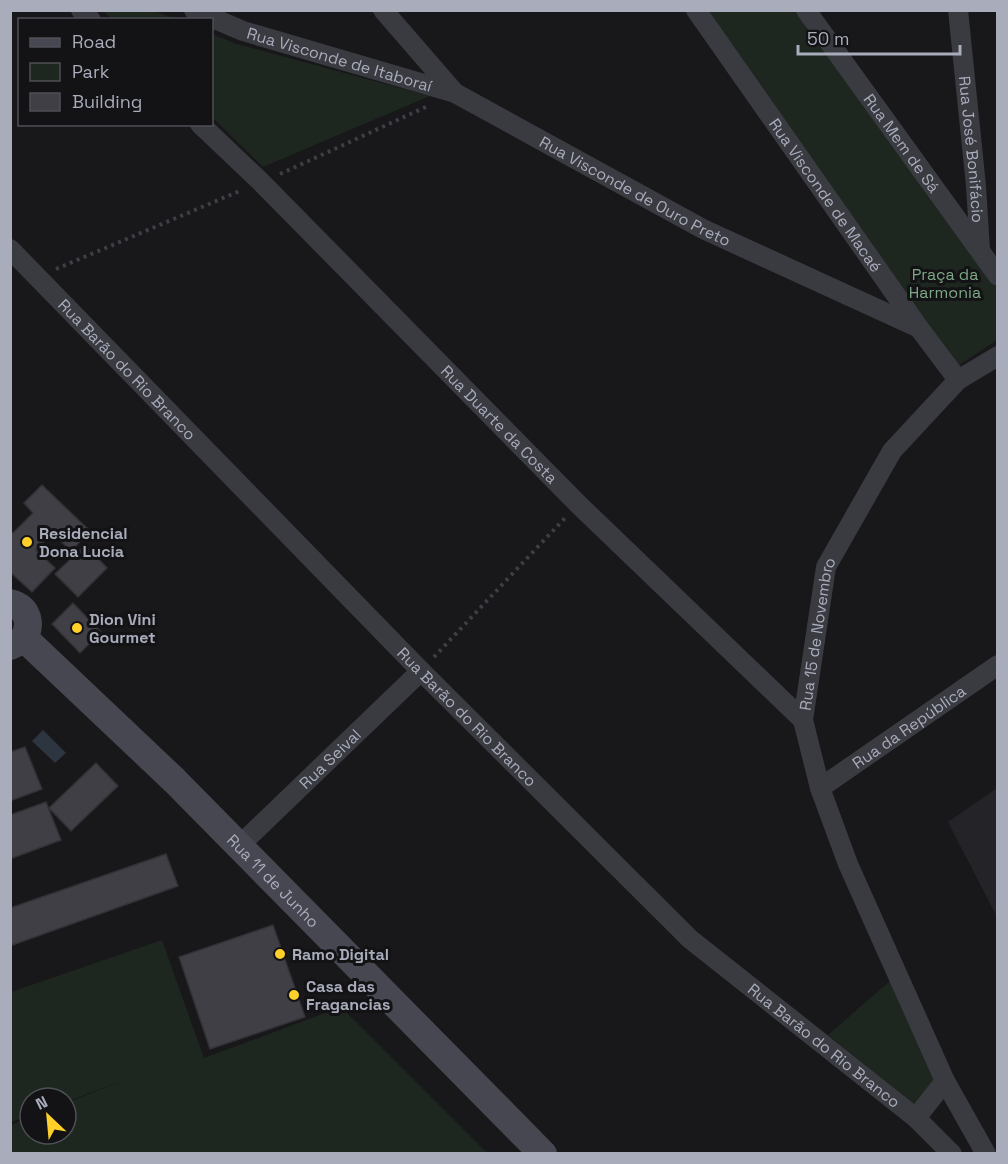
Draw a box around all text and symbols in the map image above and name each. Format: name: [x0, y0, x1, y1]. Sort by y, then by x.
legend: [18, 18, 213, 126]
scale bar: [798, 18, 960, 56]
street label: Rua Visconde de Itaboraí: [245, 22, 435, 96]
text: 50 m: [807, 27, 849, 50]
text: Road: [72, 30, 116, 53]
text: Park: [72, 60, 110, 83]
street label: Rua José Bonifácio: [954, 75, 989, 224]
street label: Rua Mem de Sá: [859, 89, 945, 197]
text: Building: [72, 90, 142, 113]
street label: Rua Visconde de Macaé: [765, 114, 887, 276]
street label: Rua Visconde de Ouro Preto: [536, 131, 734, 251]
park label: Praça da Harmonia: [909, 264, 981, 303]
street label: Rua Barão do Rio Branco: [54, 294, 201, 444]
street label: Rua Duarte da Costa: [436, 360, 562, 488]
place label: Residencial Dona Lucia: [39, 523, 127, 562]
marker: Residencial Dona Lucia: [20, 535, 34, 549]
street label: Rua 15 de Novembro: [794, 553, 840, 712]
place label: Dion Vini Gourmet: [89, 609, 156, 648]
marker: Dion Vini Gourmet: [70, 621, 84, 635]
street label: Rua Barão do Rio Branco: [393, 642, 541, 791]
street label: Rua da República: [848, 680, 970, 773]
street label: Rua Seival: [294, 724, 365, 793]
street label: Rua 11 de Junho: [223, 829, 324, 932]
place label: Ramo Digital: [292, 944, 389, 965]
marker: Ramo Digital: [273, 947, 287, 961]
place label: Casa das Fragancias: [306, 976, 390, 1015]
street label: Rua Barão do Rio Branco: [744, 978, 905, 1112]
marker: Casa das Fragancias: [287, 988, 301, 1002]
north arrow: [18, 1086, 78, 1146]
text: N: [32, 1091, 51, 1115]

